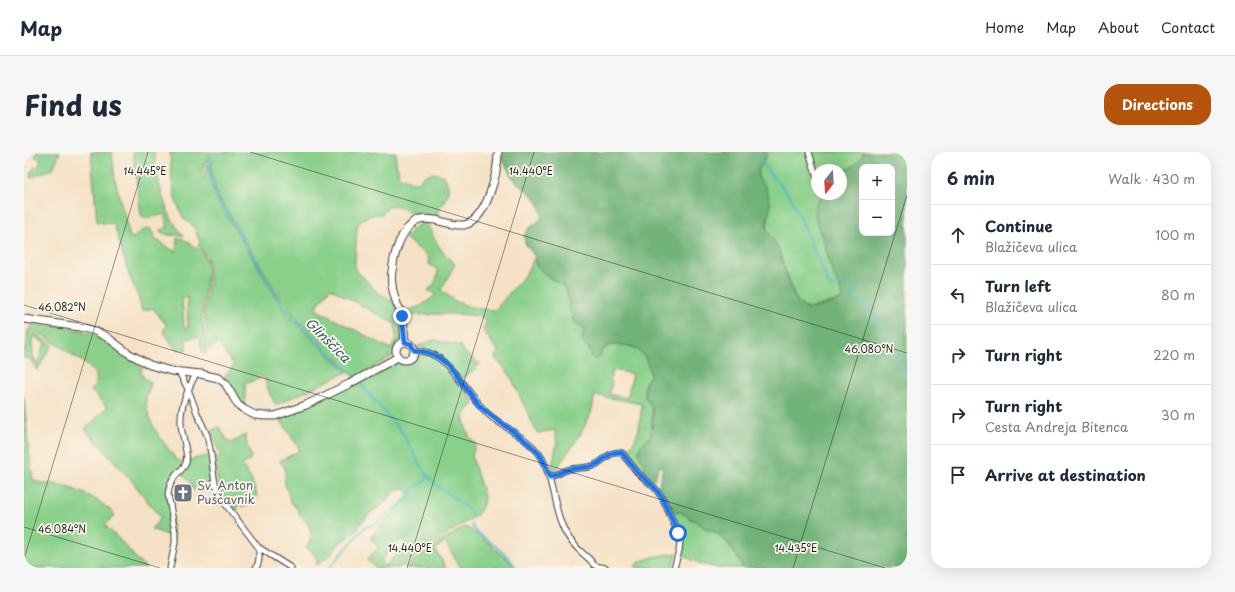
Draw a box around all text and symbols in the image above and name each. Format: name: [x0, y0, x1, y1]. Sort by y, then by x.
text: Map: [20, 14, 62, 42]
text: Home: [985, 17, 1024, 38]
text: Map: [1046, 17, 1076, 38]
text: About: [1098, 17, 1139, 38]
text: Contact: [1161, 17, 1215, 38]
text: Find us: [24, 83, 122, 126]
button: Directions: [1104, 84, 1211, 125]
text: 14.445°E: [124, 163, 166, 178]
text: 14.440°E: [509, 163, 553, 178]
north arrow: [811, 164, 847, 200]
map controls: [859, 164, 895, 236]
button: +: [859, 164, 895, 200]
text: 6 min: [947, 165, 995, 191]
text: Walk · 430 m: [1108, 169, 1195, 188]
button: −: [859, 200, 895, 236]
text: Continue: [985, 214, 1053, 237]
icon: ahead: [947, 224, 969, 246]
text: 100 m: [1155, 225, 1195, 244]
text: Blažičeva ulica: [985, 237, 1077, 256]
text: Turn left: [985, 274, 1051, 297]
icon: left: [947, 284, 969, 306]
text: 80 m: [1161, 285, 1195, 304]
text: Blažičeva ulica: [985, 297, 1077, 316]
text: 46.082°N: [38, 299, 86, 314]
route end: [393, 307, 411, 325]
water label: Glinščica: [302, 313, 356, 367]
text: 46.080°N: [845, 341, 894, 356]
text: Turn right: [985, 343, 1062, 366]
icon: right: [947, 344, 969, 366]
text: 220 m: [1153, 345, 1195, 364]
text: Turn right: [985, 394, 1062, 417]
icon: right: [947, 404, 969, 426]
text: 30 m: [1161, 405, 1195, 424]
text: Cesta Andreja Bitenca: [985, 417, 1128, 436]
text: Arrive at destination: [985, 463, 1146, 486]
icon: arrive: [947, 464, 969, 486]
place label: Sv. Anton Puščavnik: [197, 476, 255, 508]
church icon: Sv. Anton Puščavnik: [172, 482, 194, 504]
text: 46.084°N: [38, 521, 86, 536]
route start: [669, 524, 687, 542]
text: 14.440°E: [388, 540, 432, 555]
text: 14.435°E: [775, 540, 817, 555]

